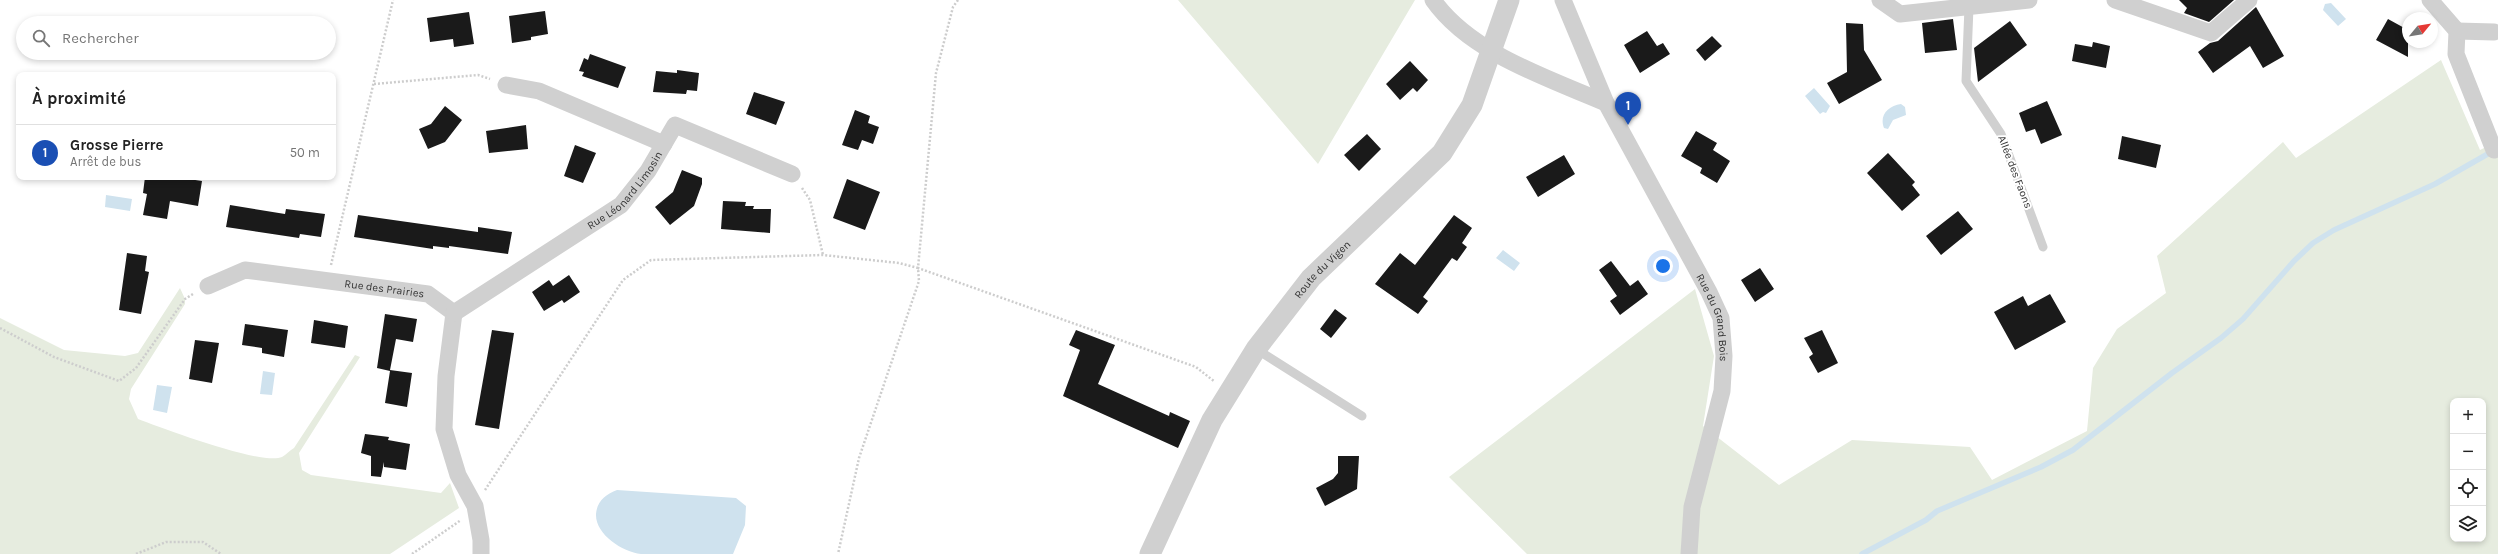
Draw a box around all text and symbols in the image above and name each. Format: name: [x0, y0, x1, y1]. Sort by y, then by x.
north arrow: [2402, 12, 2438, 48]
search box: [16, 16, 336, 60]
icon: search: [30, 27, 52, 49]
text: Rechercher: [62, 29, 139, 47]
text: À proximité: [32, 88, 126, 108]
pin: 1: [1615, 92, 1641, 125]
street label: Allée des Faons: [1995, 134, 2035, 210]
text: Grosse Pierre: [70, 136, 163, 154]
text: 1: [43, 145, 47, 160]
text: 50 m: [290, 145, 320, 160]
street label: Rue Léonard Limosin: [584, 149, 665, 232]
text: Arrêt de bus: [70, 154, 141, 169]
street label: Route du Vigen: [1291, 237, 1353, 301]
your location: [1653, 256, 1673, 276]
street label: Rue du Grand Bois: [1694, 271, 1731, 362]
street label: Rue des Prairies: [344, 277, 425, 300]
map controls: [2450, 398, 2486, 542]
button: +: [2450, 398, 2486, 434]
button: −: [2450, 434, 2486, 470]
button: locate: [2450, 470, 2486, 506]
button: layers: [2450, 506, 2486, 542]

